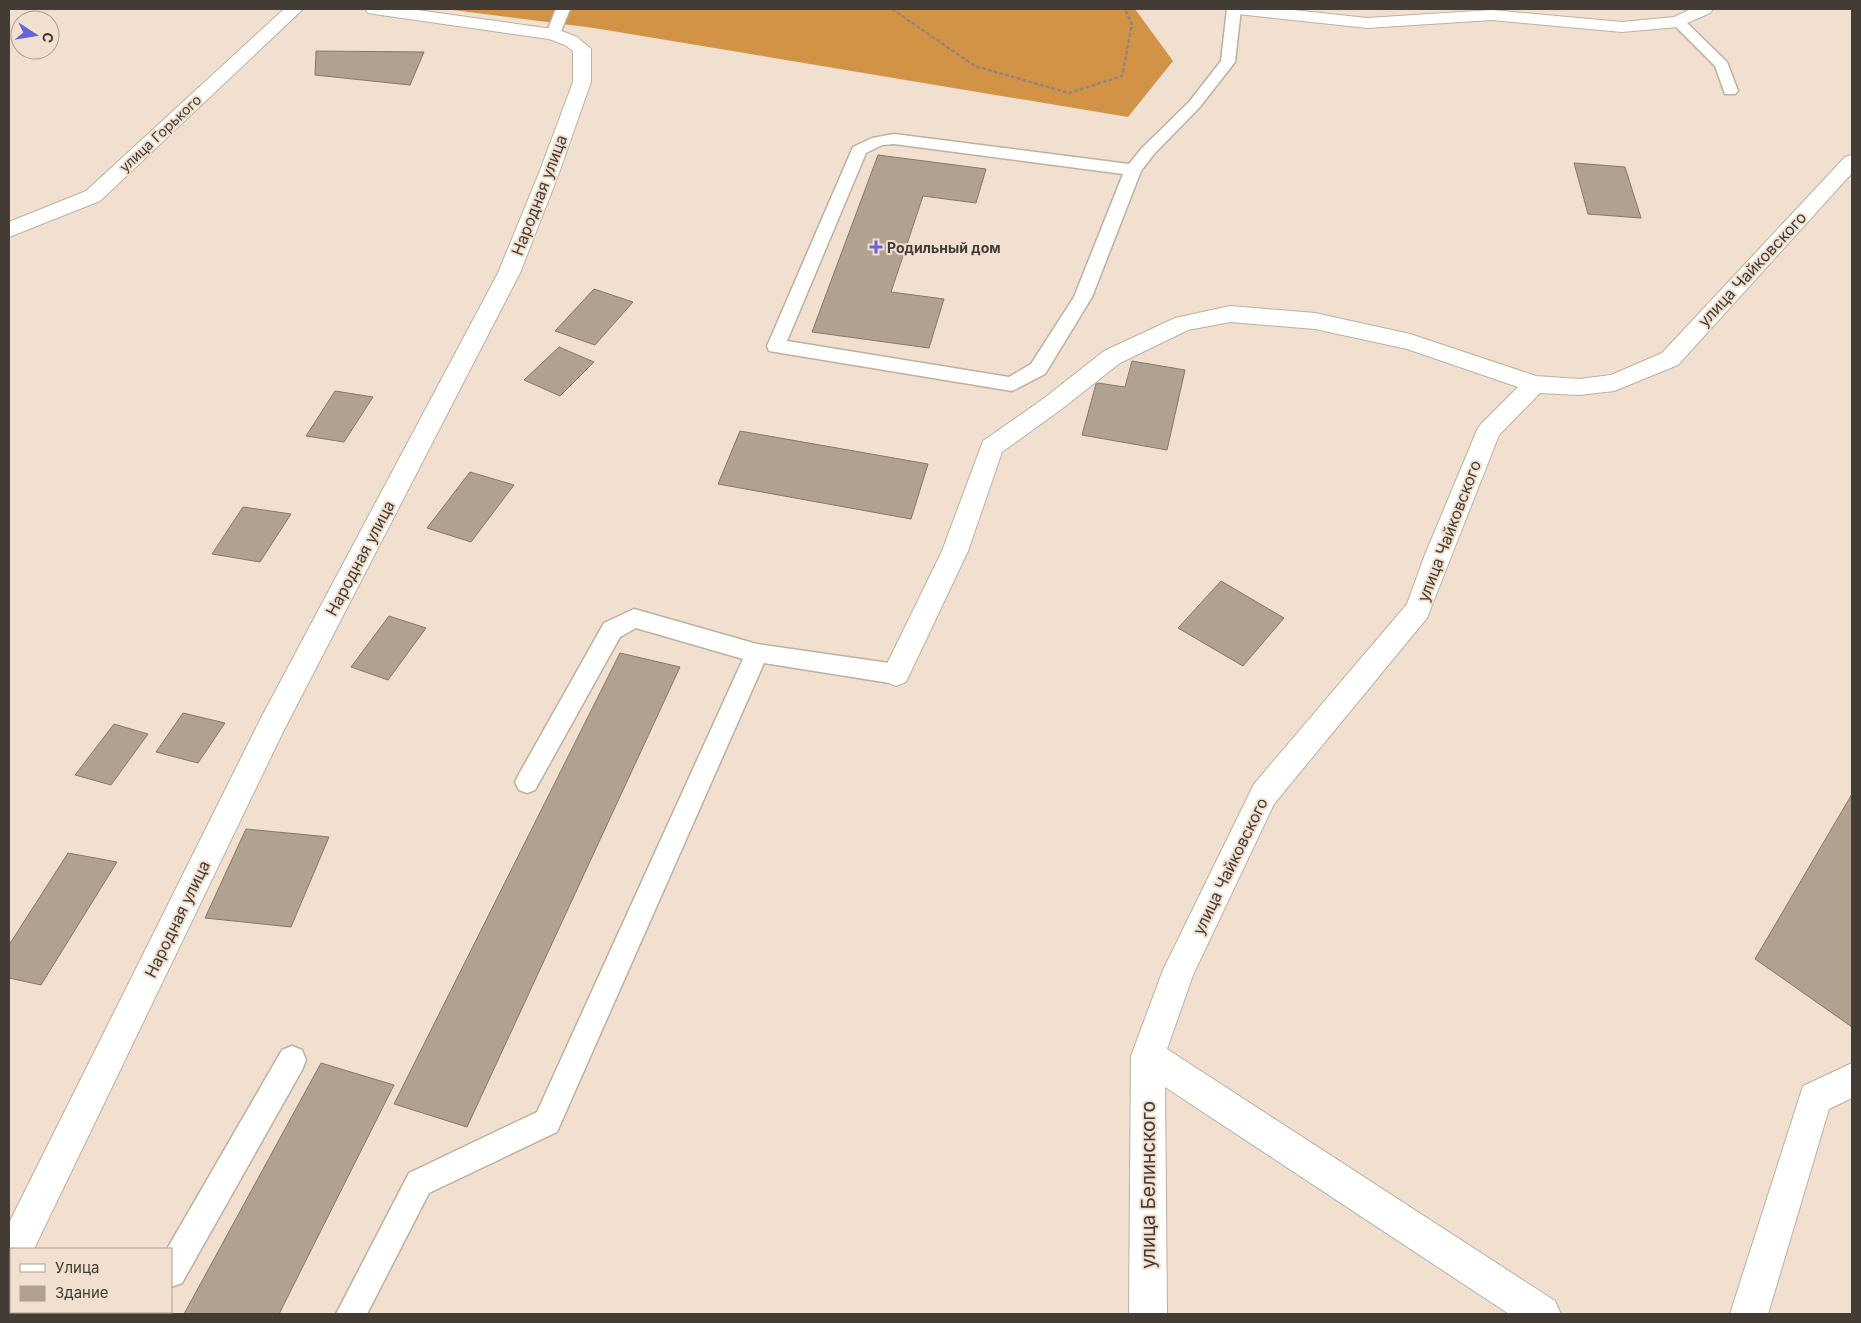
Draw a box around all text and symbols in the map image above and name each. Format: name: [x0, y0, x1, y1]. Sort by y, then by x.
north arrow: [10, 10, 60, 60]
text: С: [39, 31, 58, 45]
street label: улица Горького: [116, 91, 204, 175]
street label: Народная улица: [507, 132, 571, 258]
street label: улица Чайковского: [1694, 207, 1810, 331]
place label: Родильный дом: [887, 239, 1001, 256]
marker: Родильный дом: [869, 240, 883, 254]
street label: улица Чайковского: [1413, 457, 1485, 605]
street label: Народная улица: [321, 497, 399, 619]
street label: улица Чайковского: [1188, 794, 1272, 938]
street label: Народная улица: [140, 857, 214, 981]
street label: улица Белинского: [1137, 1101, 1160, 1269]
legend: [10, 1248, 172, 1313]
text: Улица: [55, 1258, 99, 1277]
text: Здание: [55, 1283, 109, 1302]

